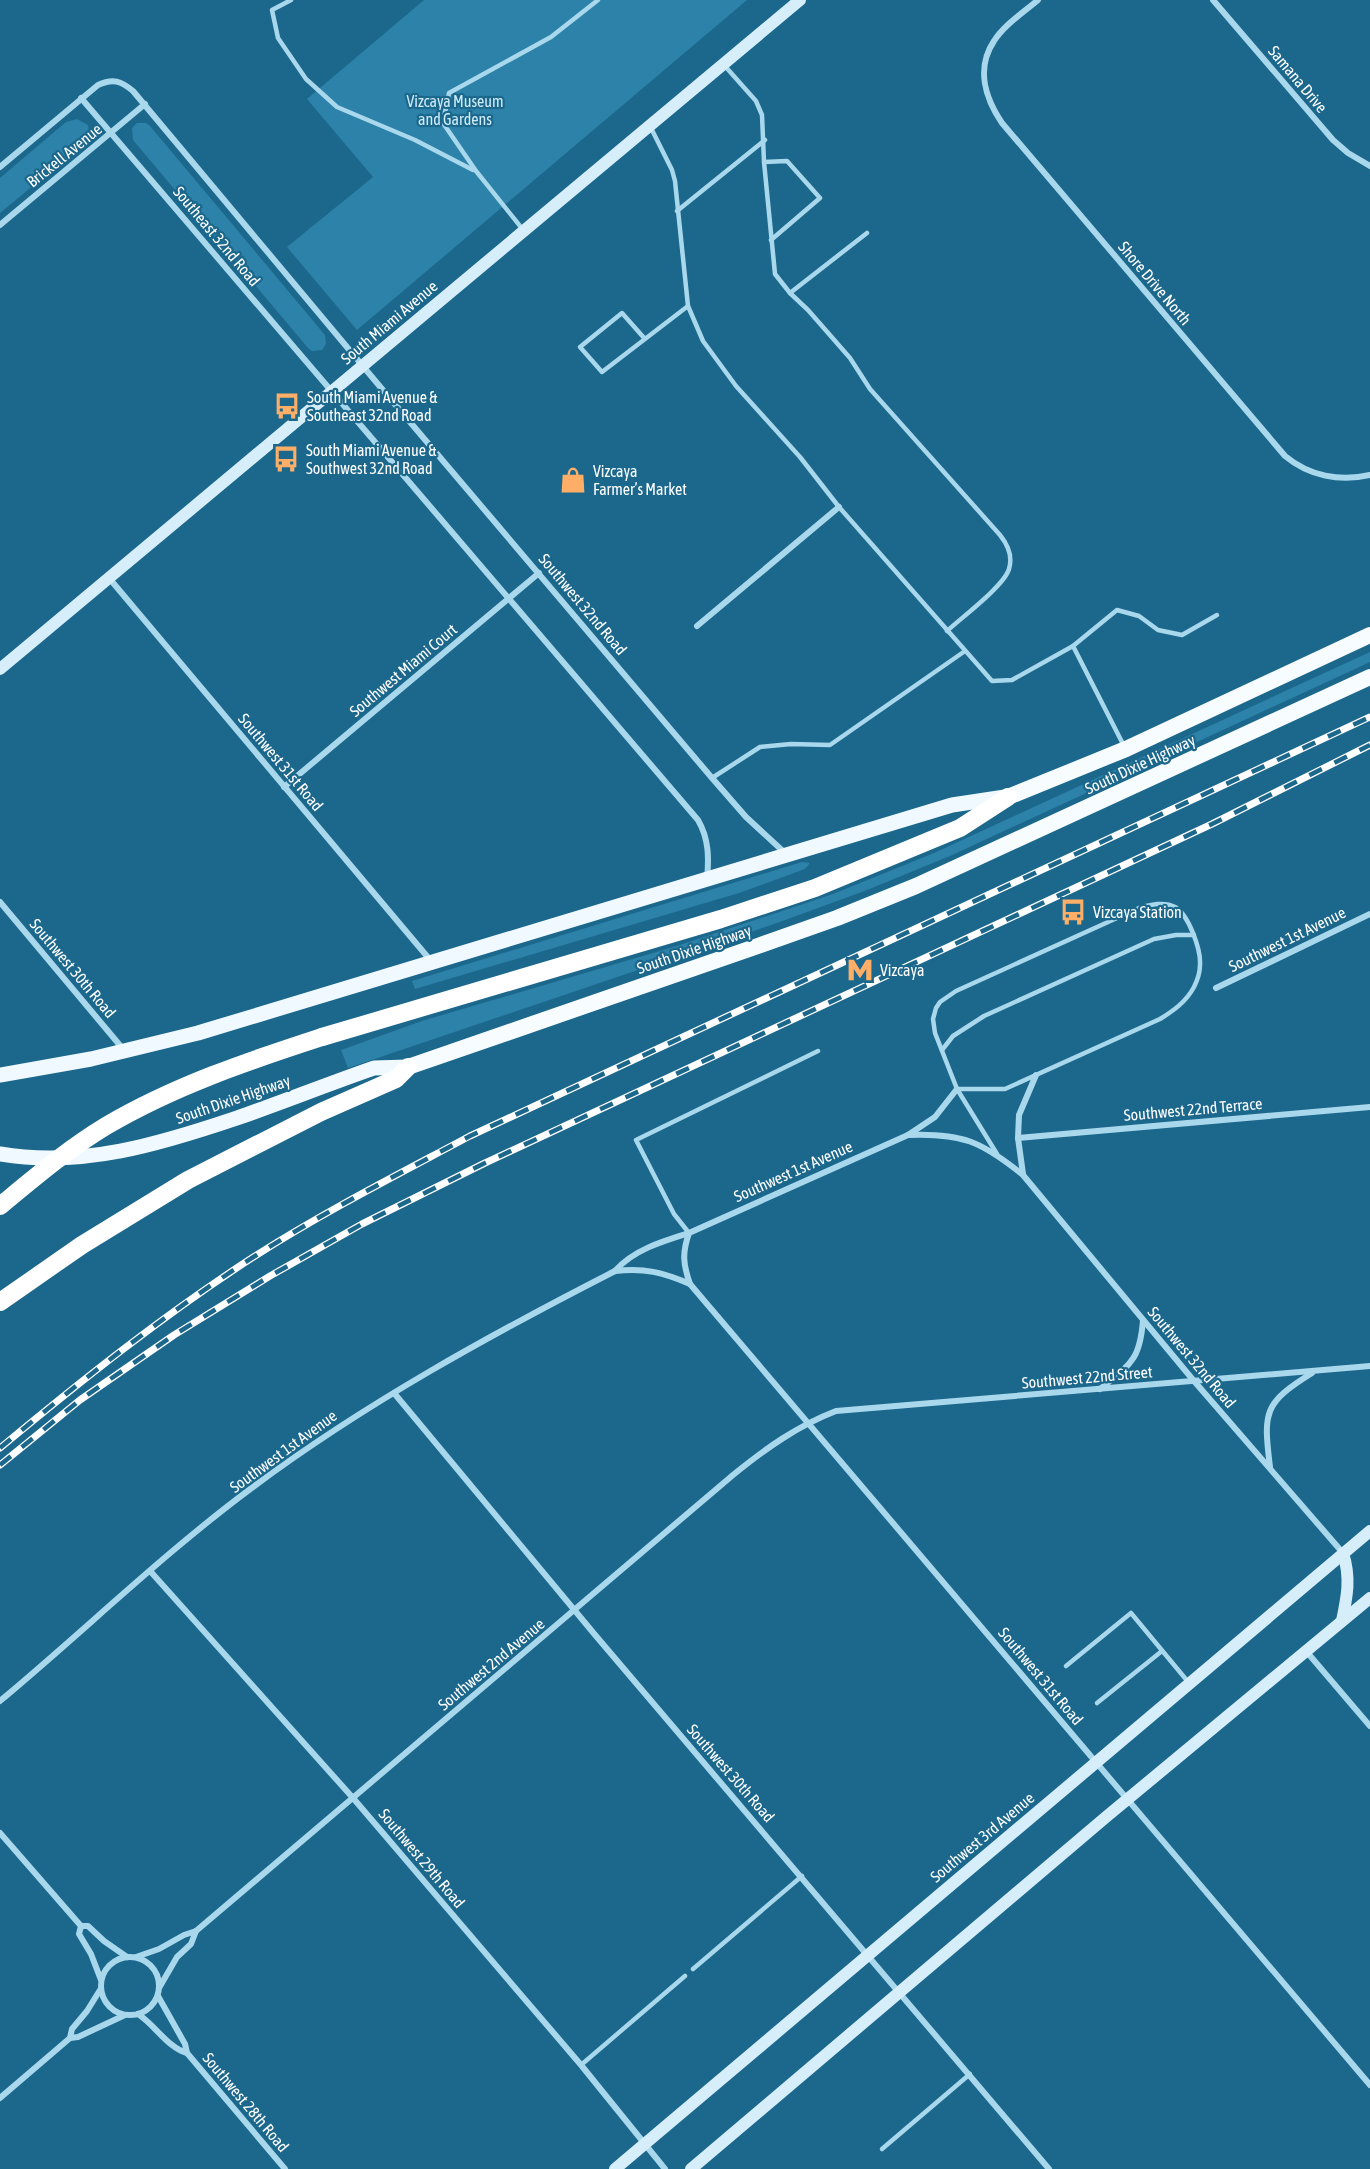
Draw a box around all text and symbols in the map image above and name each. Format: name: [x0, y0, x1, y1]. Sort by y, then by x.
street label: Samana Drive: [1265, 42, 1331, 116]
park label: Vizcaya Museum and Gardens: [406, 92, 504, 128]
street label: Brickell Avenue: [23, 119, 105, 191]
street label: Southeast 32nd Road: [170, 182, 264, 290]
street label: Shore Drive North: [1115, 238, 1195, 328]
street label: South Miami Avenue: [337, 277, 441, 367]
place label: South Miami Avenue & Southeast 32nd Road: [307, 388, 438, 424]
bus stop icon: South Miami Avenue & Southeast 32nd Road: [272, 391, 302, 421]
place label: South Miami Avenue & Southwest 32nd Road: [306, 441, 437, 477]
bus stop icon: South Miami Avenue & Southwest 32nd Road: [271, 444, 301, 474]
place label: Vizcaya Farmer’s Market: [593, 462, 687, 498]
shop icon: Vizcaya Farmer’s Market: [558, 465, 588, 495]
street label: Southwest 32nd Road: [535, 550, 631, 658]
street label: Southwest Miami Court: [346, 620, 461, 720]
street label: Southwest 31st Road: [235, 710, 327, 814]
street label: South Dixie Highway: [1082, 730, 1199, 798]
bus stop icon: Vizcaya Station: [1058, 897, 1088, 927]
place label: Vizcaya Station: [1093, 903, 1182, 922]
street label: Southwest 1st Avenue: [1226, 903, 1348, 975]
street label: Southwest 30th Road: [26, 915, 120, 1021]
street label: South Dixie Highway: [634, 921, 754, 978]
metro station icon: Vizcaya: [845, 955, 875, 985]
place label: Vizcaya: [880, 961, 924, 980]
street label: South Dixie Highway: [173, 1071, 293, 1128]
street label: Southwest 22nd Terrace: [1123, 1094, 1263, 1124]
street label: Southwest 1st Avenue: [731, 1137, 855, 1205]
street label: Southwest 32nd Road: [1144, 1303, 1240, 1411]
street label: Southwest 22nd Street: [1021, 1362, 1153, 1392]
street label: Southwest 1st Avenue: [226, 1406, 340, 1496]
street label: Southwest 2nd Avenue: [434, 1614, 548, 1714]
street label: Southwest 31st Road: [995, 1624, 1087, 1728]
street label: Southwest 30th Road: [684, 1720, 778, 1826]
street label: Southwest 3rd Avenue: [927, 1788, 1037, 1886]
street label: Southwest 29th Road: [375, 1805, 469, 1911]
street label: Southwest 28th Road: [199, 2049, 293, 2155]

